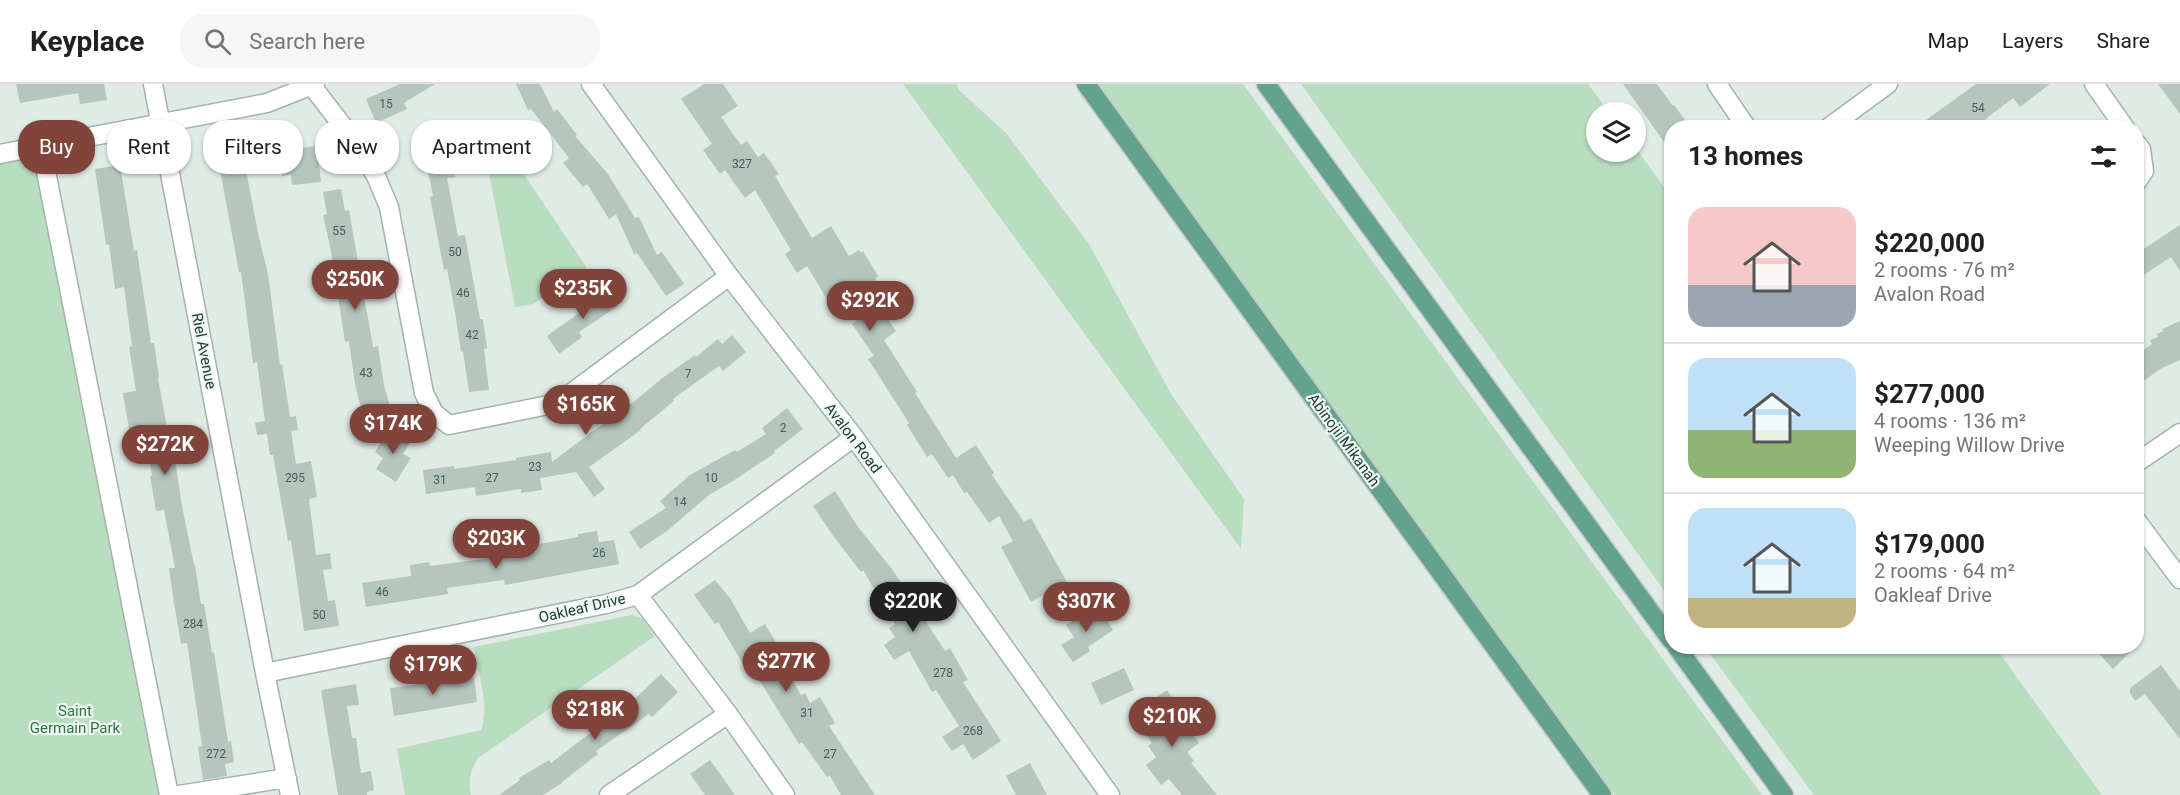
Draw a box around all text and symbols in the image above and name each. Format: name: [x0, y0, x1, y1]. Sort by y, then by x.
search box: [180, 14, 600, 68]
text: Keyplace: [30, 25, 144, 58]
icon: search: [201, 25, 234, 58]
text: Search here: [249, 29, 365, 54]
text: Map: [1927, 29, 1969, 53]
text: Layers: [2002, 29, 2063, 53]
text: Share: [2096, 29, 2150, 53]
house number: 15: [379, 97, 393, 111]
house number: 54: [1971, 101, 1985, 115]
map controls: [1586, 102, 1646, 162]
button: layers: [1586, 102, 1646, 162]
chip: Buy: [18, 120, 95, 174]
chip: Rent: [107, 120, 191, 174]
chip: Filters: [203, 120, 303, 174]
chip: New: [315, 120, 399, 174]
chip: Apartment: [411, 120, 552, 174]
icon: filters: [2087, 140, 2120, 173]
text: 13 homes: [1688, 141, 1803, 171]
house number: 327: [732, 157, 752, 171]
house number: 55: [332, 224, 346, 238]
text: $220,000: [1874, 228, 1985, 258]
icon: home: [1736, 231, 1808, 303]
house number: 50: [448, 245, 462, 259]
text: 2 rooms · 76 m²: [1874, 258, 2015, 282]
pin: $250K: [313, 260, 397, 311]
text: $250K: [326, 267, 384, 291]
pin: $235K: [541, 269, 625, 320]
text: $235K: [554, 276, 612, 300]
pin: $292K: [828, 281, 912, 332]
text: Avalon Road: [1874, 282, 1985, 306]
house number: 46: [456, 286, 470, 300]
text: $292K: [841, 288, 899, 312]
street label: Riel Avenue: [188, 311, 220, 391]
house number: 42: [465, 328, 479, 342]
house number: 43: [359, 366, 373, 380]
house number: 7: [685, 367, 692, 381]
text: $277,000: [1874, 379, 1985, 409]
icon: home: [1736, 382, 1808, 454]
pin: $165K: [544, 385, 628, 436]
street label: Abinojii Mikanah: [1304, 390, 1384, 490]
text: $165K: [557, 392, 615, 416]
street label: Avalon Road: [821, 399, 885, 477]
pin: $174K: [351, 404, 435, 455]
text: 4 rooms · 136 m²: [1874, 409, 2026, 433]
text: $174K: [364, 411, 422, 435]
house number: 2: [780, 421, 787, 435]
pin: $272K: [123, 425, 207, 476]
text: $272K: [136, 432, 194, 456]
text: Weeping Willow Drive: [1874, 433, 2065, 457]
house number: 23: [528, 460, 542, 474]
house number: 295: [285, 471, 305, 485]
house number: 27: [485, 471, 499, 485]
house number: 10: [704, 471, 718, 485]
house number: 31: [433, 473, 447, 487]
house number: 14: [673, 495, 687, 509]
pin: $203K: [454, 519, 538, 570]
text: $203K: [467, 526, 525, 550]
text: $179,000: [1874, 529, 1985, 559]
icon: home: [1736, 532, 1808, 604]
house number: 26: [592, 546, 606, 560]
text: 2 rooms · 64 m²: [1874, 559, 2015, 583]
pin: $220K: [871, 582, 955, 633]
pin: $307K: [1044, 582, 1128, 633]
text: Oakleaf Drive: [1874, 583, 1992, 607]
house number: 46: [375, 585, 389, 599]
street label: Oakleaf Drive: [537, 589, 627, 627]
text: $220K: [884, 589, 942, 613]
text: $307K: [1057, 589, 1115, 613]
house number: 50: [312, 608, 326, 622]
house number: 284: [183, 617, 203, 631]
pin: $277K: [744, 642, 828, 693]
pin: $179K: [391, 645, 475, 696]
text: $277K: [757, 649, 815, 673]
text: $179K: [404, 652, 462, 676]
house number: 278: [933, 666, 953, 680]
pin: $218K: [553, 690, 637, 741]
text: $218K: [566, 697, 624, 721]
pin: $210K: [1130, 697, 1214, 748]
park label: Saint Germain Park: [30, 702, 121, 737]
text: $210K: [1143, 704, 1201, 728]
house number: 31: [800, 706, 814, 720]
house number: 268: [963, 724, 983, 738]
house number: 272: [206, 747, 226, 761]
house number: 27: [823, 747, 837, 761]

